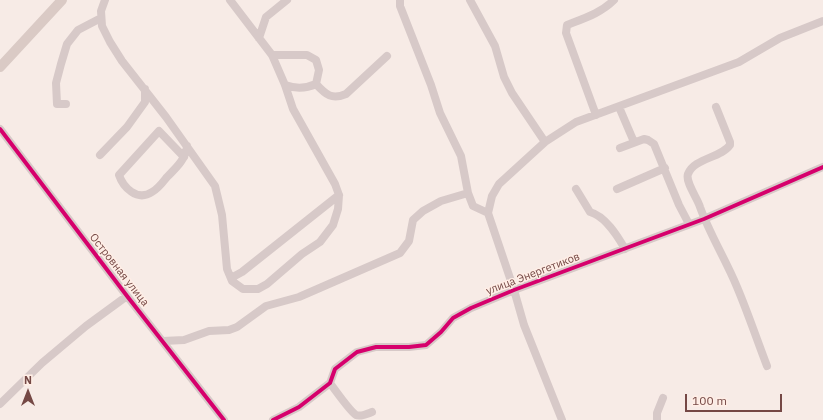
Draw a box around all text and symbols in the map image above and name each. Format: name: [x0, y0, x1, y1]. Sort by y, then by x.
street label: Островная улица: [87, 231, 151, 309]
street label: улица Энергетиков: [484, 250, 582, 298]
north arrow: [8, 372, 48, 412]
text: N: [24, 373, 32, 387]
scale bar: [687, 386, 784, 412]
text: 100 m: [692, 393, 727, 408]

